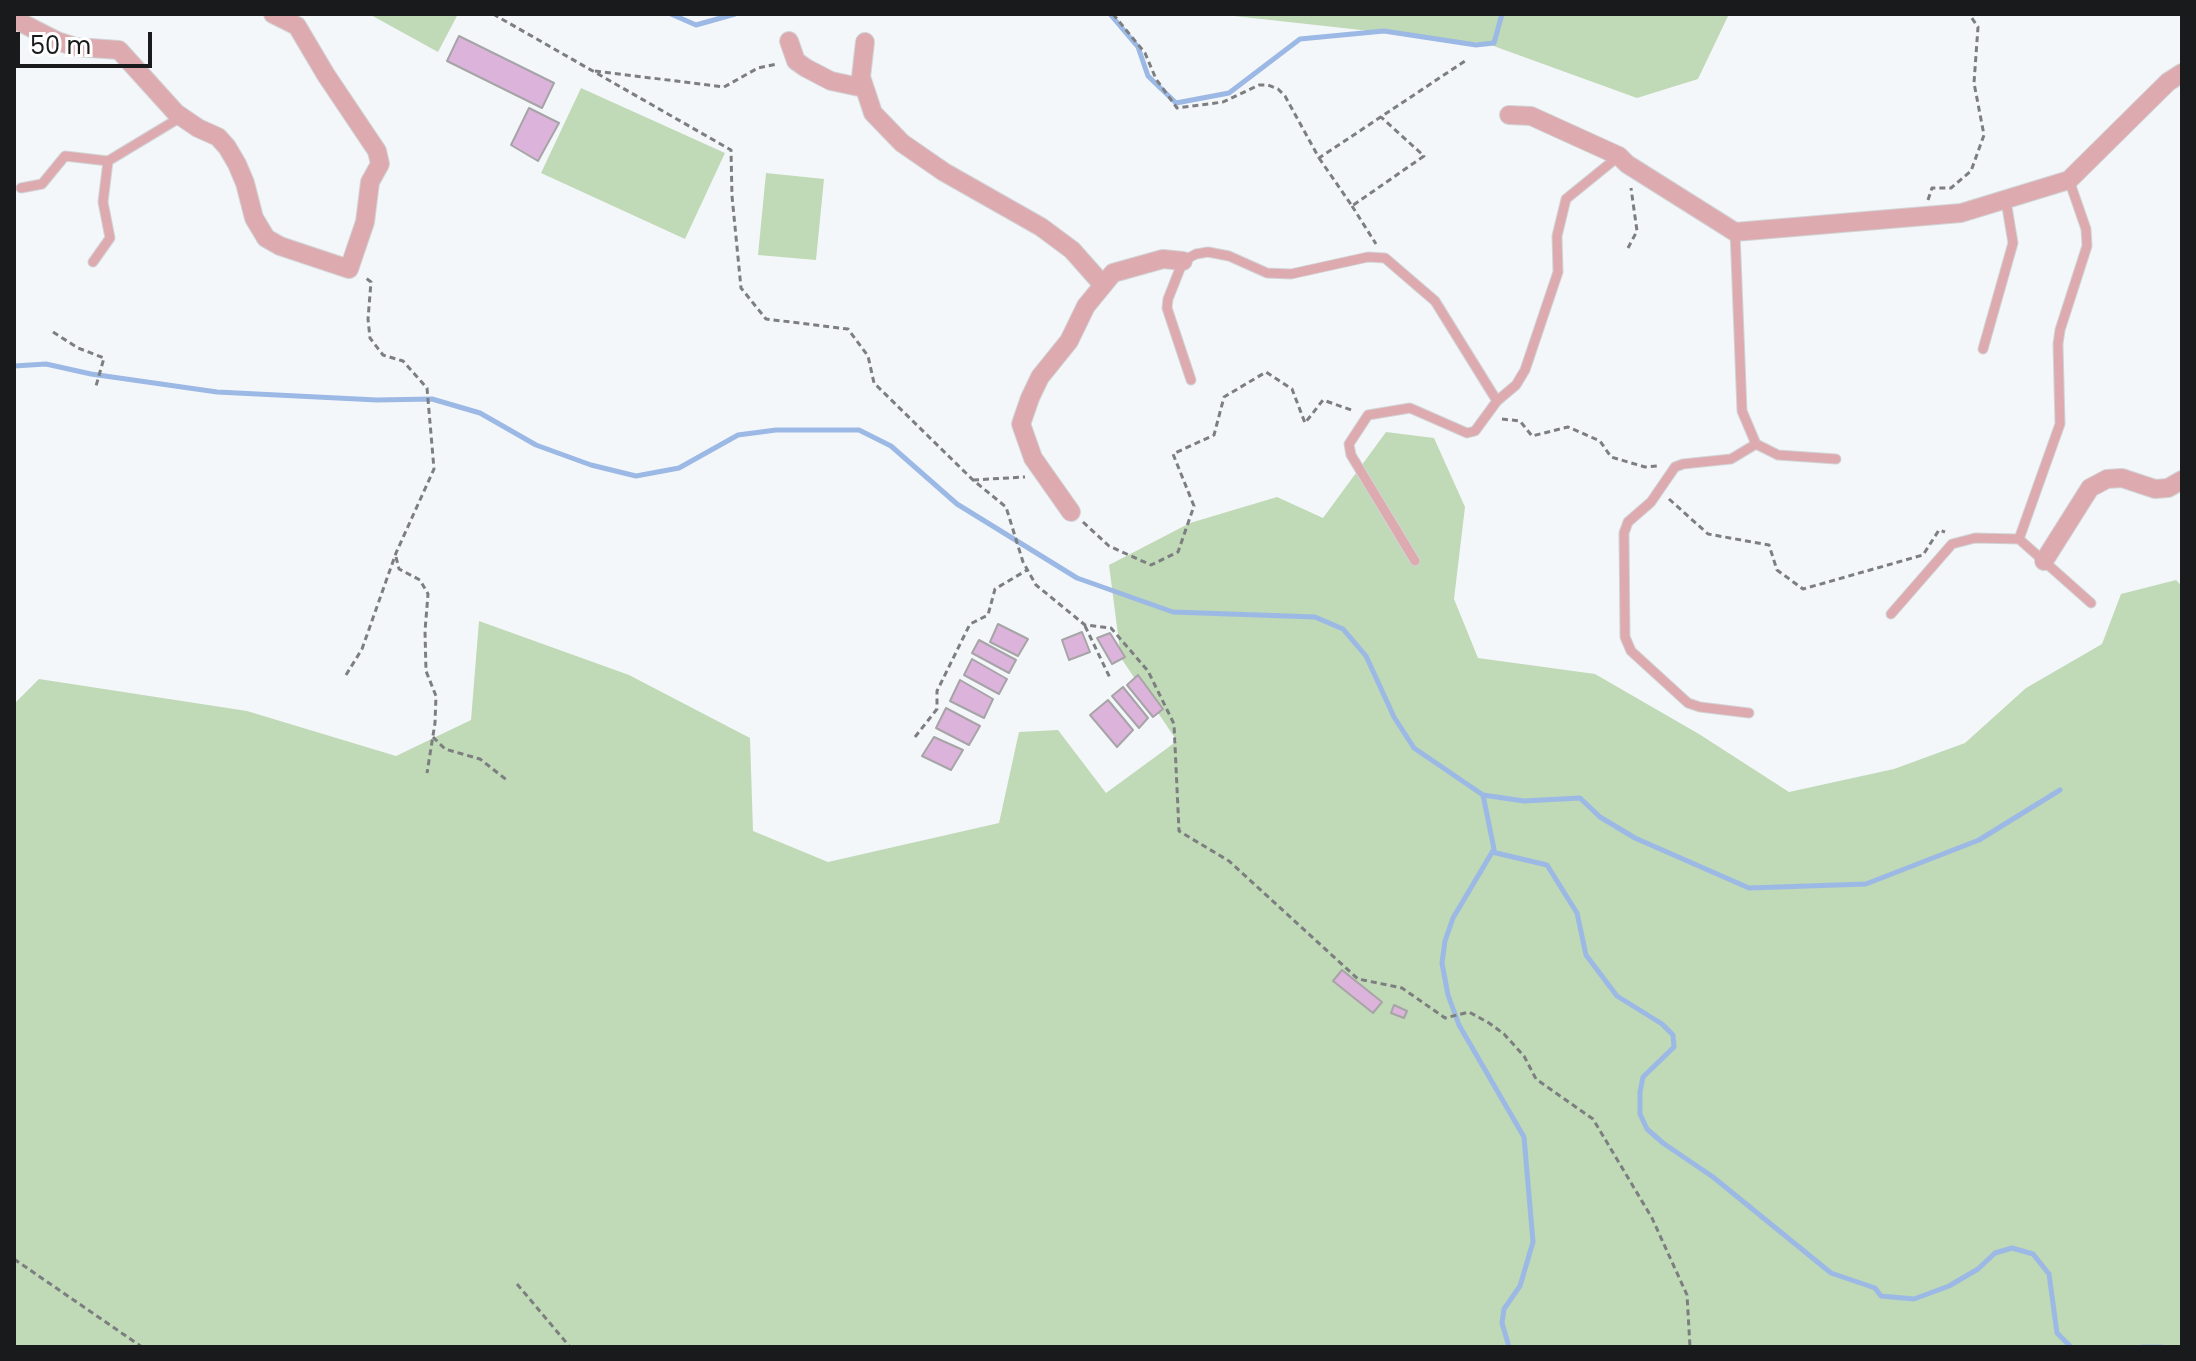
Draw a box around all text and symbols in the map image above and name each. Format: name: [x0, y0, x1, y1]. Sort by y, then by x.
scale bar: [20, 16, 156, 66]
text: 50 m: [30, 29, 91, 62]

